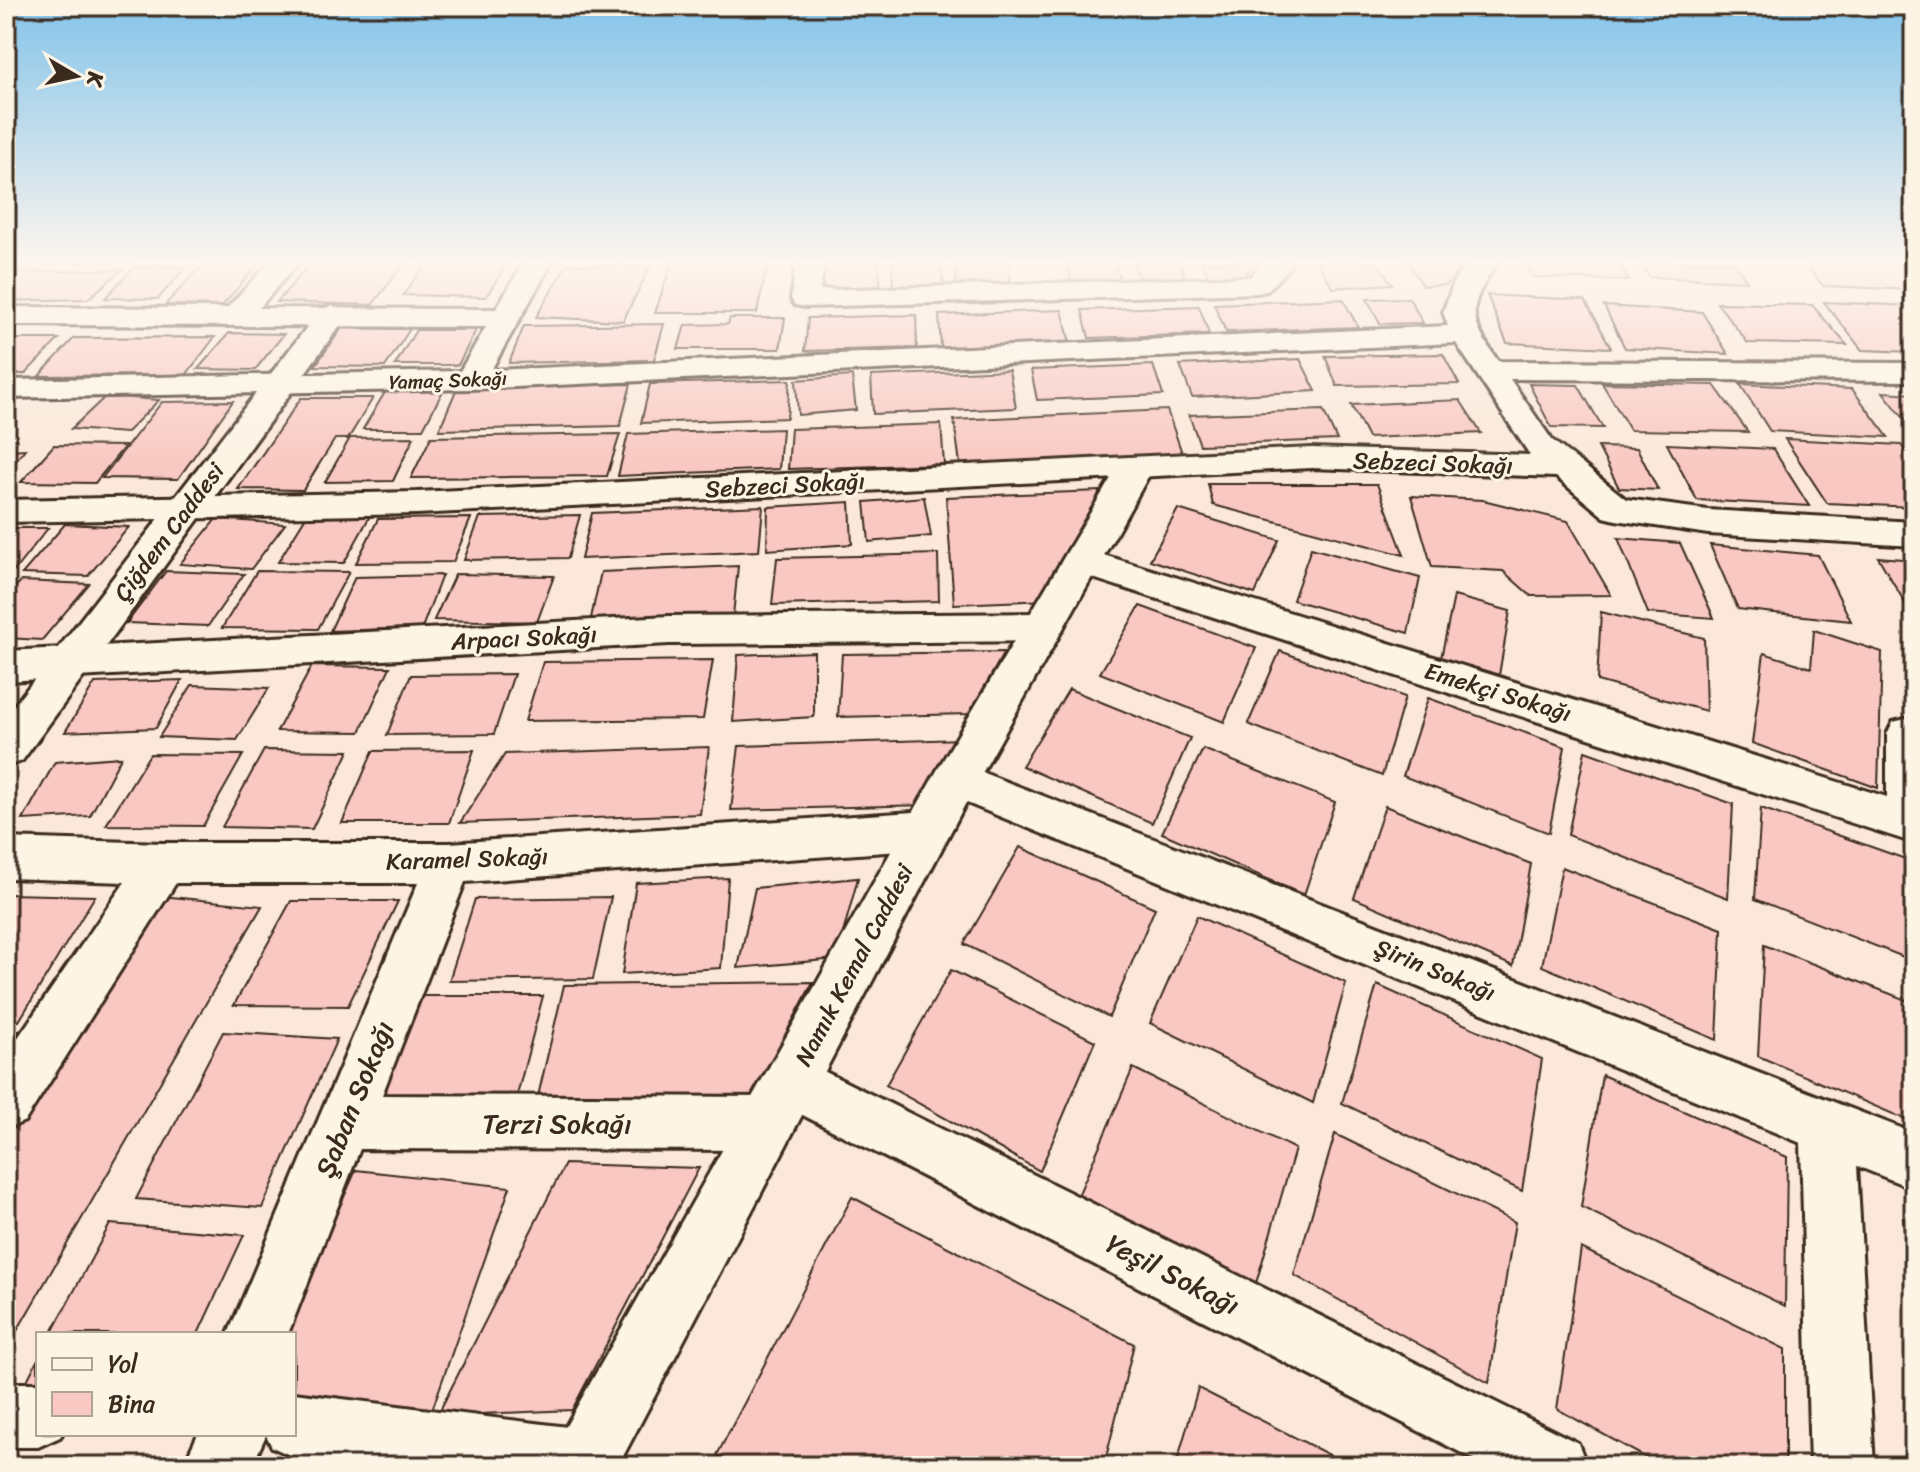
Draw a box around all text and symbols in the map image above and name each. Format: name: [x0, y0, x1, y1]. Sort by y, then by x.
north arrow: [36, 36, 116, 116]
text: K: [75, 68, 116, 90]
street label: Yamaç Sokağı: [388, 361, 508, 400]
street label: Sebzeci Sokağı: [1352, 439, 1514, 487]
street label: Çiğdem Caddesi: [102, 452, 236, 611]
street label: Sebzeci Sokağı: [704, 460, 866, 510]
street label: Arpacı Sokağı: [449, 613, 598, 663]
street label: Emekçi Sokağı: [1419, 650, 1577, 734]
street label: Karamel Sokağı: [385, 835, 549, 883]
street label: Namık Kemal Caddesi: [783, 855, 926, 1074]
street label: Şirin Sokağı: [1368, 927, 1502, 1013]
street label: Şaban Sokağı: [301, 1013, 408, 1185]
street label: Terzi Sokağı: [482, 1099, 632, 1148]
street label: Yeşil Sokağı: [1097, 1220, 1248, 1329]
legend: [36, 1332, 296, 1436]
text: Yol: [108, 1343, 139, 1385]
text: Bina: [108, 1383, 156, 1425]

